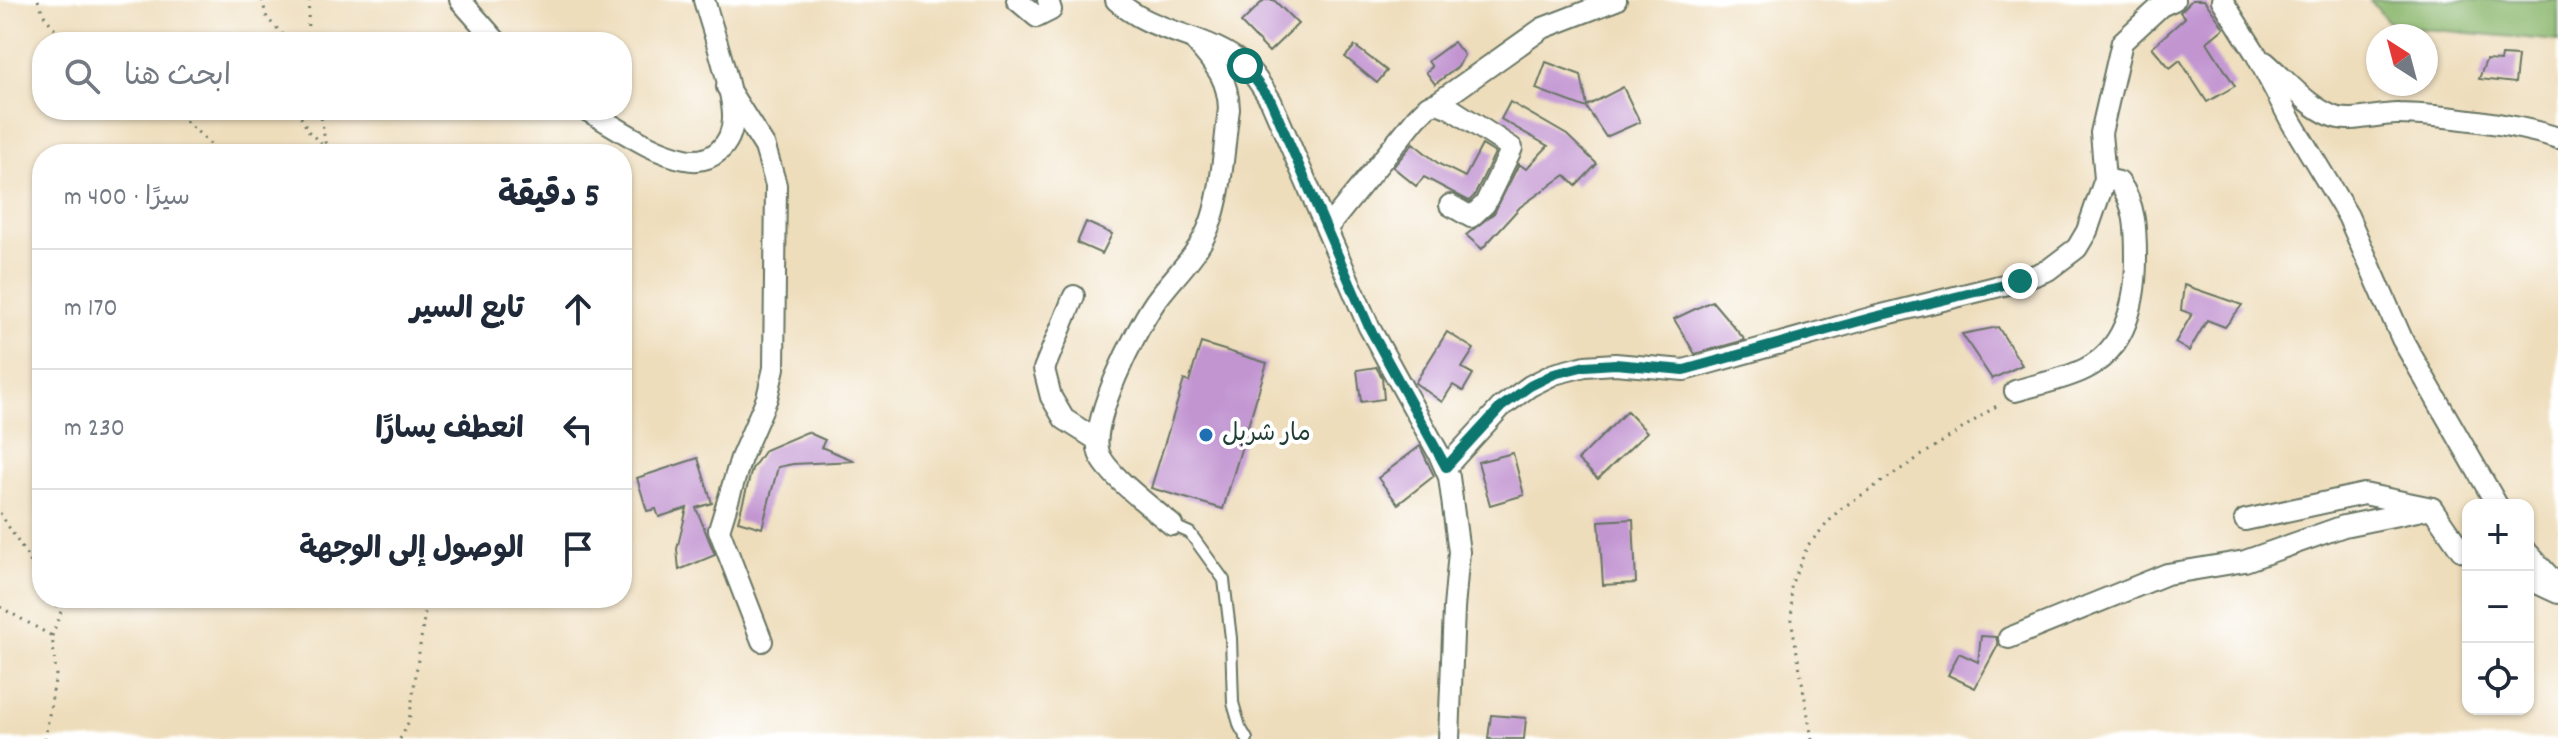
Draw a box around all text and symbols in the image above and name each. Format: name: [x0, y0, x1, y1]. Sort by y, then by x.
north arrow: [2366, 24, 2438, 96]
search box: [32, 32, 632, 120]
route start: [1227, 48, 1263, 84]
icon: search: [60, 54, 104, 98]
text: ابحث هنا: [124, 57, 231, 100]
text: 5 دقيقة: [498, 174, 600, 223]
text: سيرًا · 400 m: [64, 180, 190, 217]
route end: [2002, 263, 2038, 299]
icon: ahead: [556, 287, 600, 331]
text: تابع السير: [410, 290, 524, 333]
text: 170 m: [64, 291, 118, 328]
icon: left: [556, 407, 600, 451]
text: انعطف يسارًا: [375, 410, 524, 453]
text: 230 m: [64, 411, 125, 448]
place label: مار شربل: [1222, 418, 1311, 452]
marker: مار شربل: [1197, 426, 1215, 444]
map controls: [2462, 499, 2534, 715]
button: +: [2462, 499, 2534, 571]
icon: arrive: [556, 527, 600, 571]
text: الوصول إلى الوجهة: [299, 530, 524, 573]
button: −: [2462, 571, 2534, 643]
button: locate: [2462, 643, 2534, 715]

